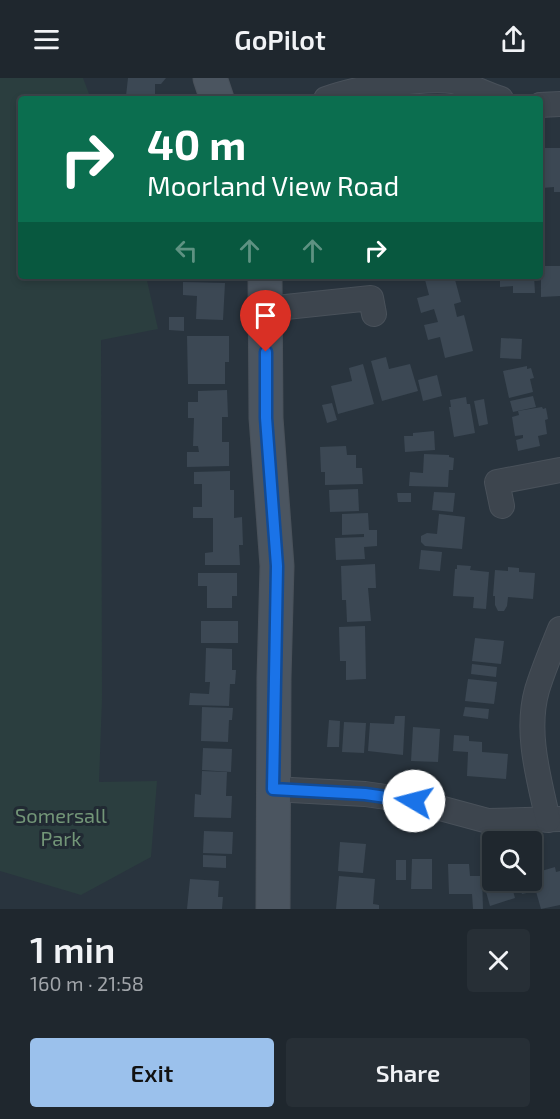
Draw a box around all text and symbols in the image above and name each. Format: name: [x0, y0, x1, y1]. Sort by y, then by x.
icon: menu: [30, 23, 63, 56]
text: GoPilot: [234, 23, 326, 55]
icon: share: [497, 23, 530, 56]
text: 40 m: [147, 118, 246, 168]
icon: right: [48, 120, 126, 198]
text: Moorland View Road: [147, 169, 399, 201]
icon: left: [170, 234, 203, 267]
icon: ahead: [233, 234, 266, 267]
icon: ahead: [296, 234, 329, 267]
icon: right: [359, 234, 392, 267]
pin: [240, 290, 291, 352]
icon: arrive: [249, 299, 282, 332]
position arrow: [382, 769, 446, 833]
park label: Somersall Park: [15, 803, 107, 850]
map controls: [482, 831, 542, 891]
button: search: [482, 831, 542, 891]
text: 1 min: [30, 927, 115, 970]
button: close: [467, 929, 530, 992]
text: 160 m · 21:58: [30, 971, 144, 995]
button: Exit: [30, 1038, 274, 1107]
button: Share: [286, 1038, 530, 1107]

